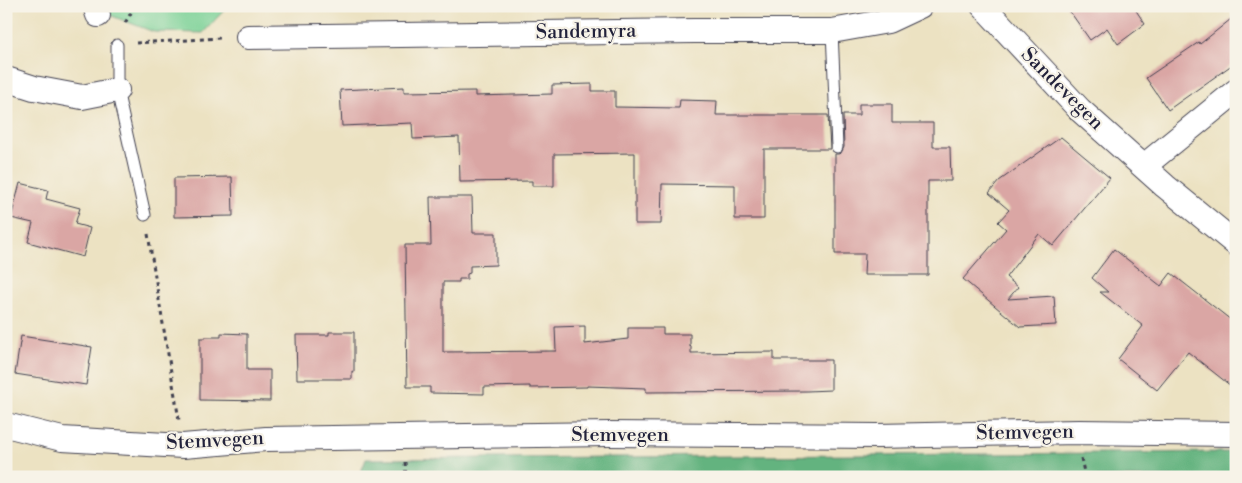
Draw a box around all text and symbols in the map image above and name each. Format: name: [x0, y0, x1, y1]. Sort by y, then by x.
street label: Sandemyra: [535, 19, 637, 45]
street label: Sandevegen: [1015, 42, 1109, 136]
street label: Stemvegen: [976, 420, 1074, 446]
street label: Stemvegen: [571, 423, 669, 448]
street label: Stemvegen: [166, 426, 265, 456]

